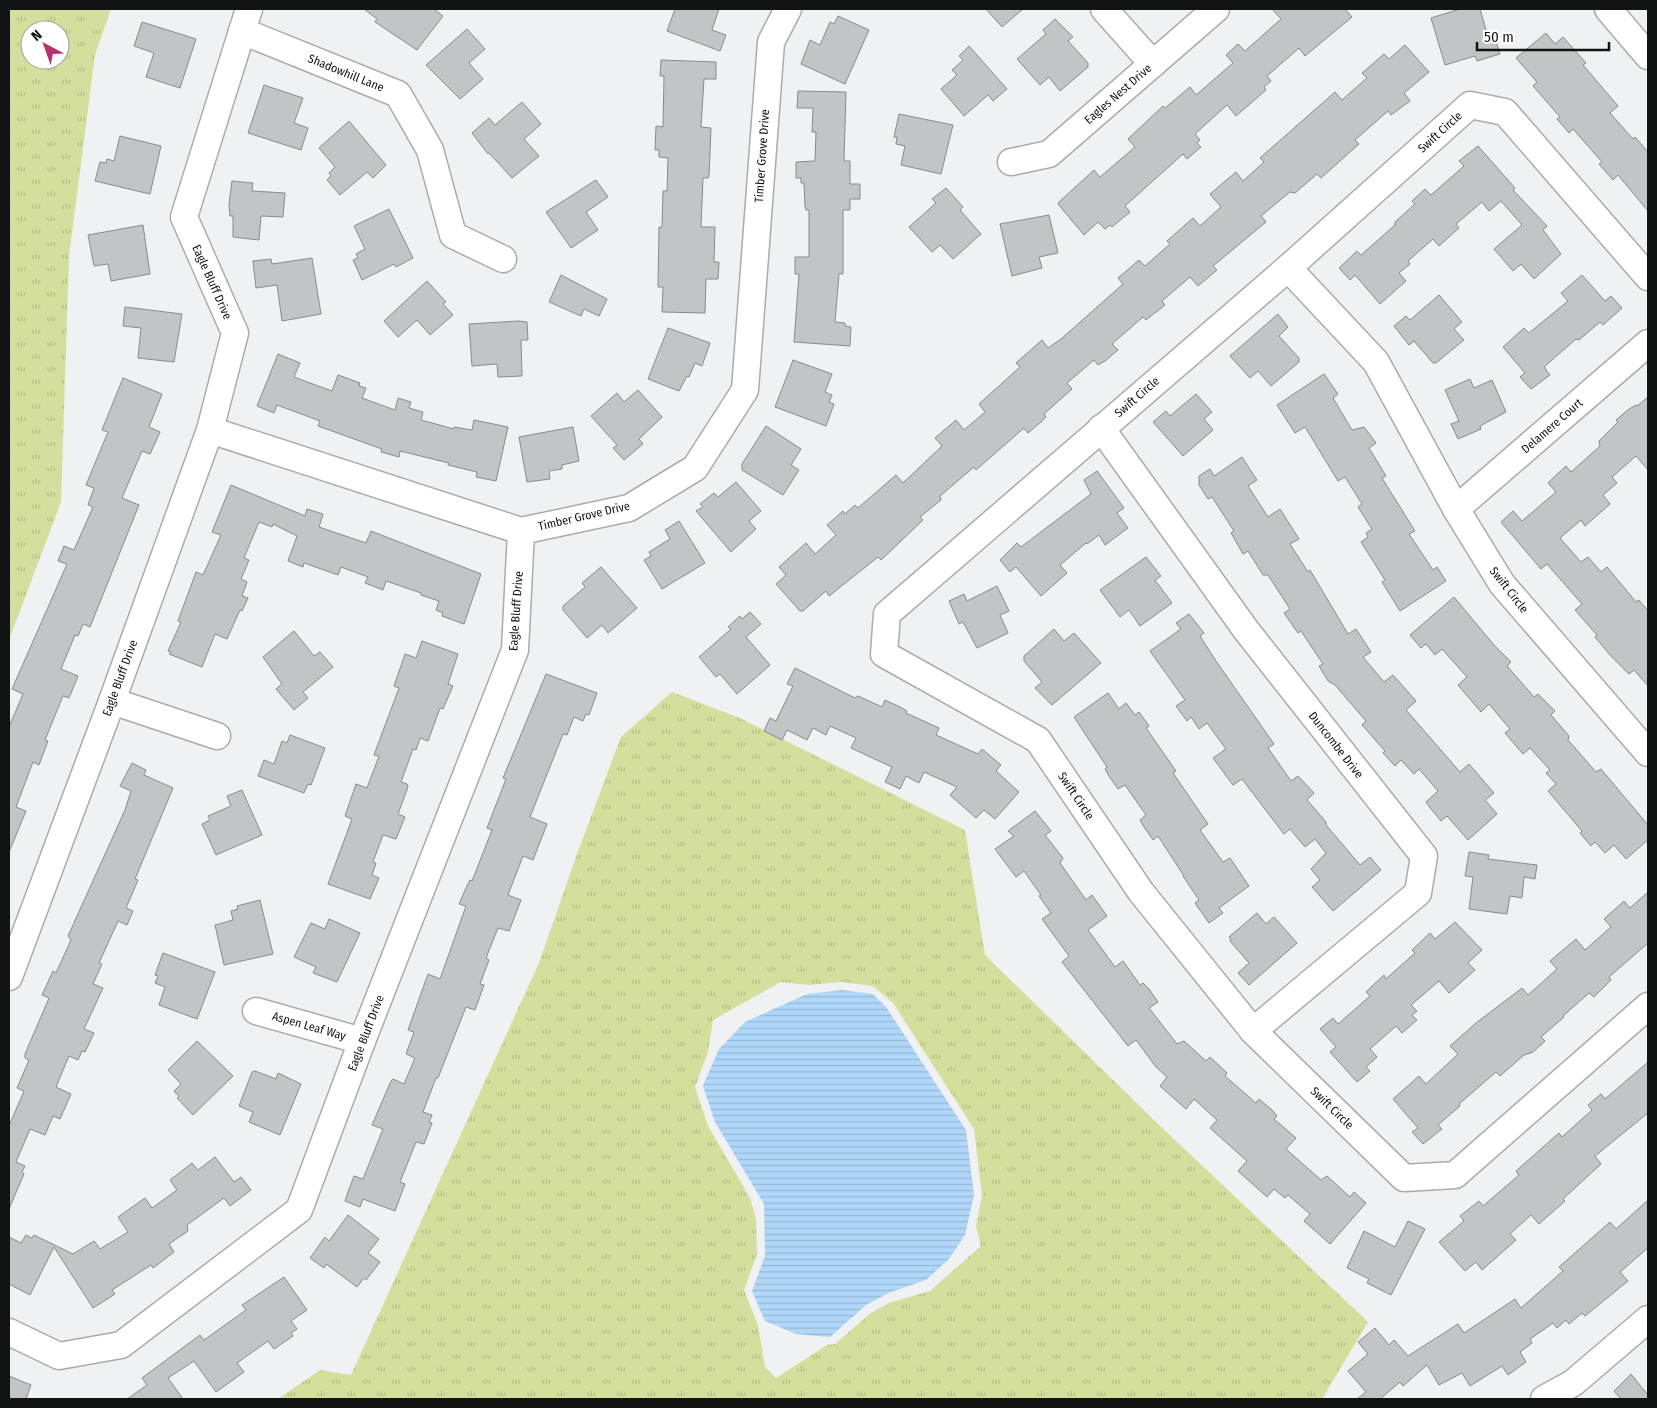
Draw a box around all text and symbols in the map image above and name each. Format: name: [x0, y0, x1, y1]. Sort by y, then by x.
north arrow: [20, 20, 70, 70]
scale bar: [1477, 20, 1610, 52]
text: N: [28, 26, 46, 45]
text: 50 m: [1484, 28, 1514, 46]
street label: Shadowhill Lane: [306, 51, 386, 95]
street label: Eagles Nest Drive: [1082, 61, 1154, 127]
street label: Timber Grove Drive: [752, 109, 772, 203]
street label: Swift Circle: [1415, 109, 1465, 155]
street label: Eagle Bluff Drive: [189, 242, 235, 322]
street label: Swift Circle: [1112, 374, 1162, 420]
street label: Delamere Court: [1519, 396, 1585, 456]
street label: Timber Grove Drive: [537, 499, 631, 533]
street label: Swift Circle: [1487, 564, 1531, 616]
street label: Eagle Bluff Drive: [506, 570, 526, 652]
street label: Eagle Bluff Drive: [100, 638, 140, 718]
street label: Duncombe Drive: [1306, 709, 1366, 781]
street label: Swift Circle: [1055, 770, 1097, 823]
street label: Eagle Bluff Drive: [345, 993, 387, 1073]
street label: Aspen Leaf Way: [271, 1009, 348, 1043]
street label: Swift Circle: [1308, 1084, 1356, 1132]

